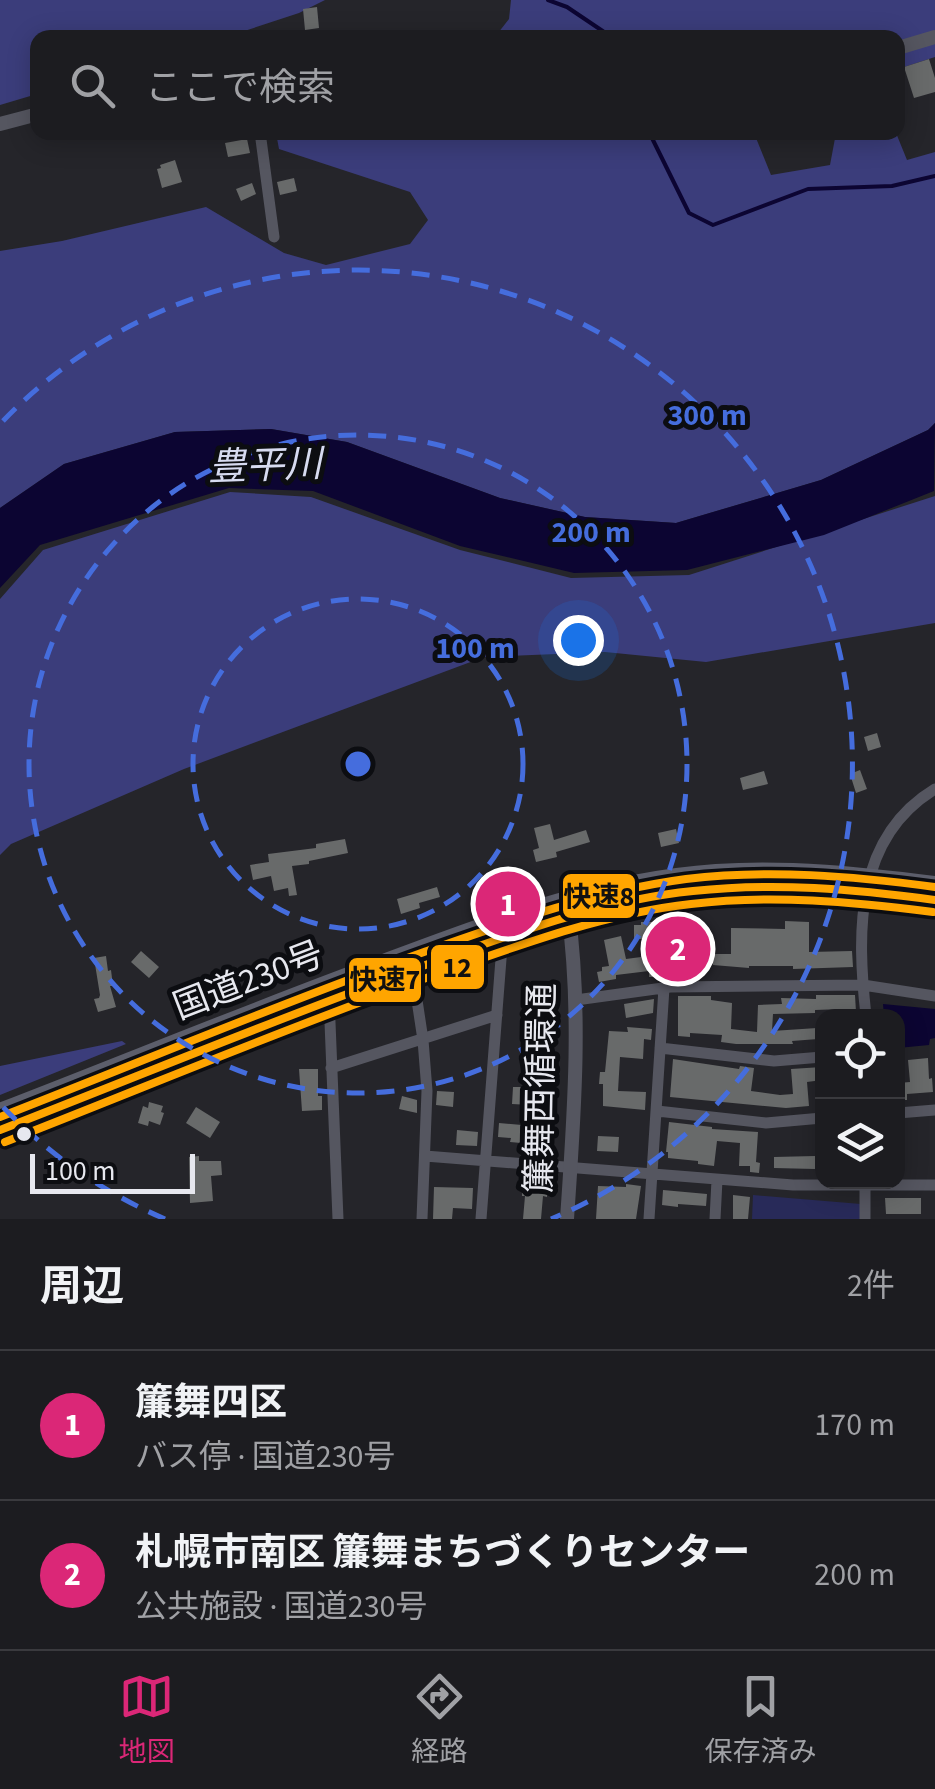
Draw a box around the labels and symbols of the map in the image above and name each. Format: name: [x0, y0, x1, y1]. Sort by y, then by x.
text: 300 m: [667, 394, 747, 437]
water label: 豊平川: [207, 437, 327, 495]
text: 200 m: [551, 511, 631, 554]
your location: [553, 615, 604, 666]
text: 100 m: [435, 627, 515, 670]
centre of rings: [340, 746, 376, 782]
pin: 1: [476, 866, 540, 942]
line badge: 快速8: [561, 872, 637, 920]
text: 快速8: [564, 877, 634, 917]
pin: 2: [646, 912, 710, 986]
street label: 国道230号: [166, 929, 331, 1032]
line badge: 12: [429, 943, 486, 991]
text: 12: [442, 948, 472, 988]
line badge: 快速7: [347, 956, 423, 1004]
text: 快速7: [350, 960, 420, 1000]
street label: 簾舞西循環通: [514, 983, 568, 1193]
unlabelled marker: [14, 1124, 34, 1144]
scale bar: [30, 1149, 195, 1194]

